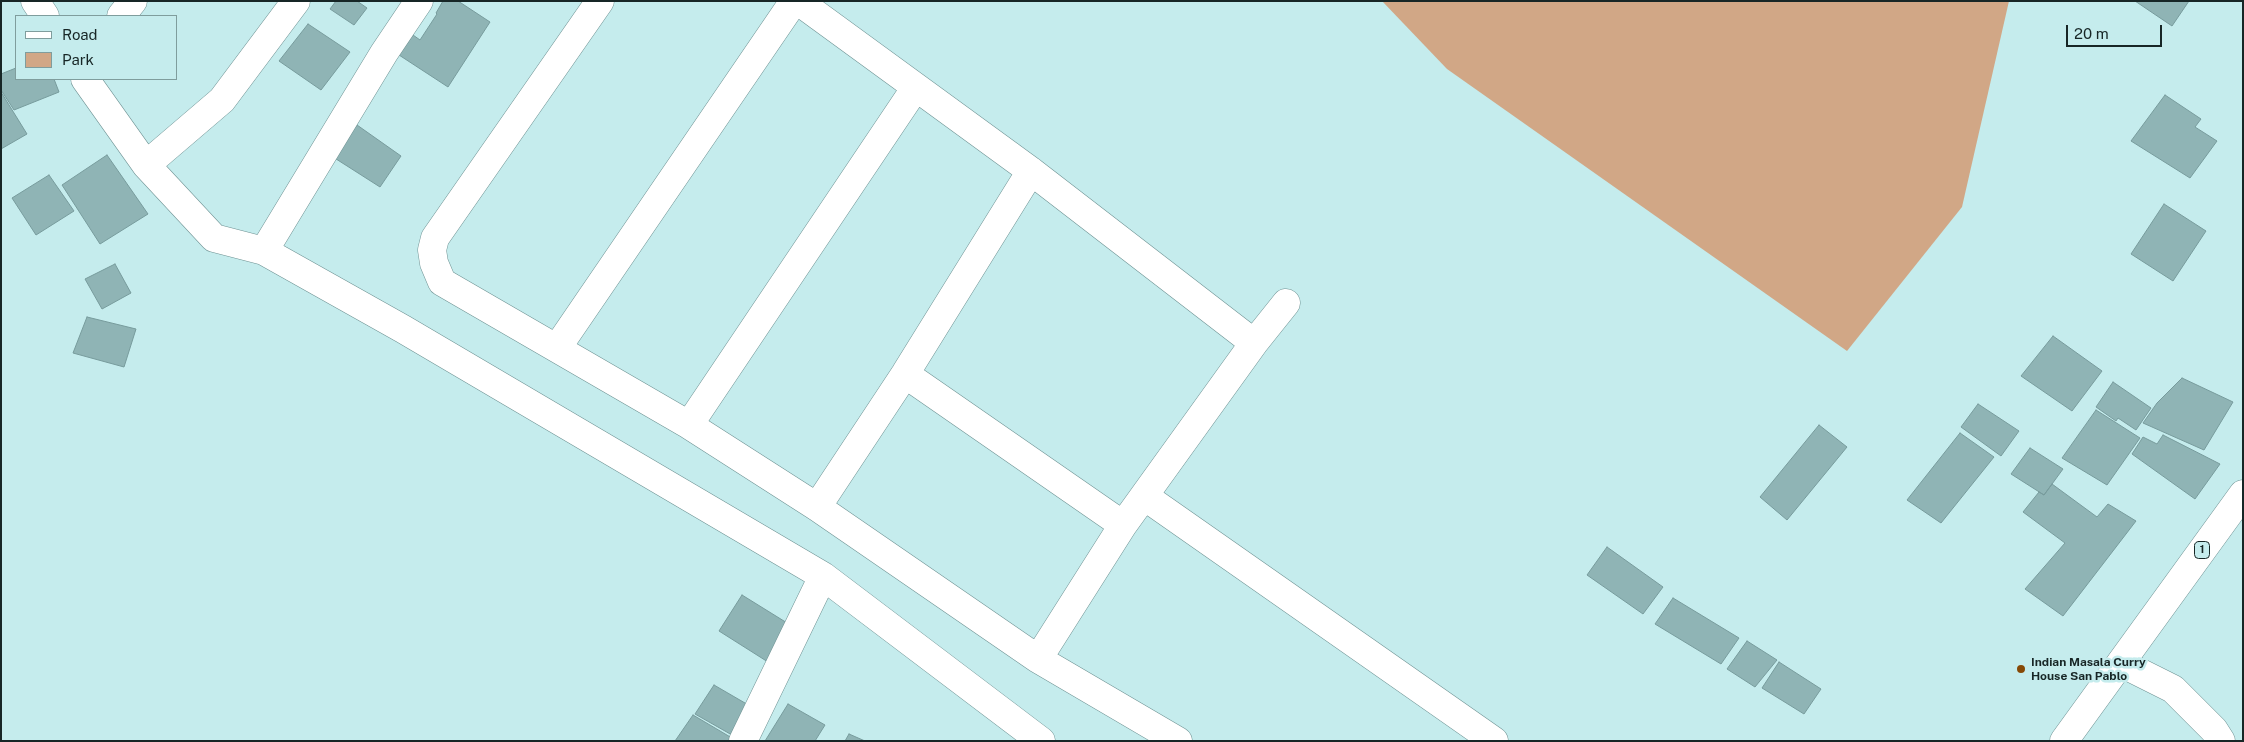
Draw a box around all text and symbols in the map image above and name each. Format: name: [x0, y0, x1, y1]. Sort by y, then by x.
legend: [15, 15, 178, 80]
scale bar: [2069, 15, 2165, 47]
text: 20 m: [2074, 25, 2109, 42]
text: Road: [62, 26, 98, 43]
text: Park: [62, 51, 94, 68]
road number: 1: [2194, 542, 2210, 558]
place label: Indian Masala Curry House San Pablo: [2031, 655, 2146, 683]
marker: Indian Masala Curry House San Pablo: [2015, 663, 2027, 675]

